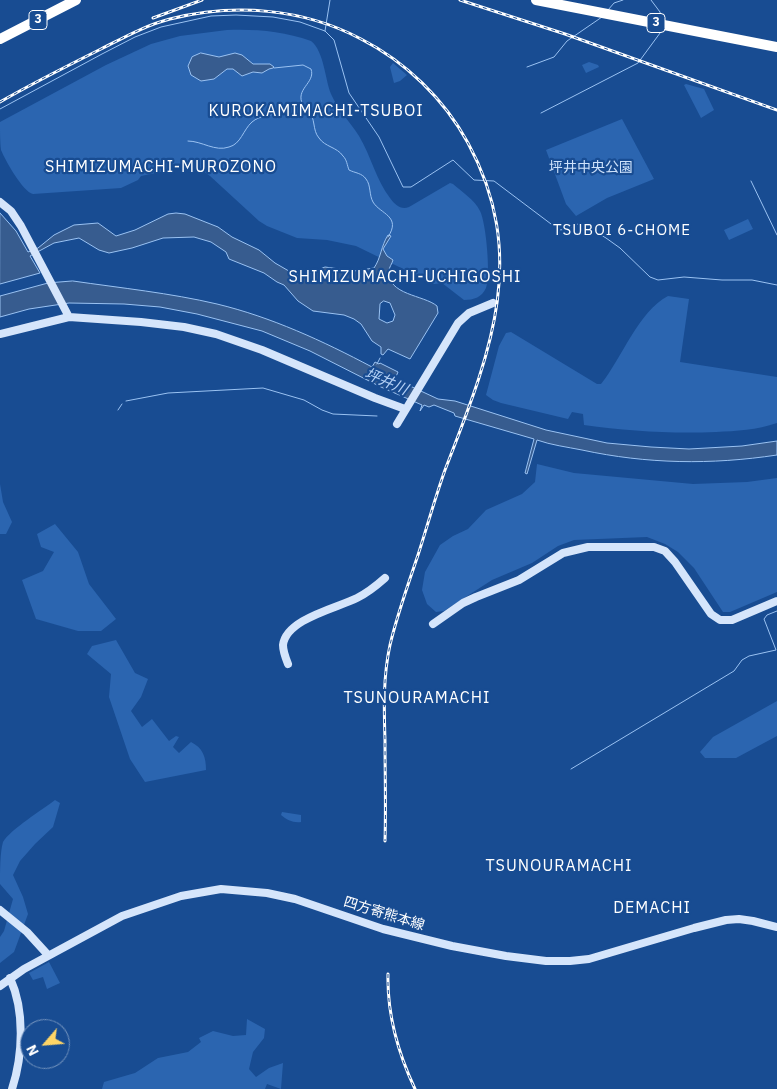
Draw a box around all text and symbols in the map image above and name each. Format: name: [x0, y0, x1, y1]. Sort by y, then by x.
road number: 3: [29, 10, 47, 30]
road number: 3: [647, 13, 665, 32]
district label: KUROKAMIMACHI-TSUBOI: [206, 101, 426, 121]
district label: SHIMIZUMACHI-MUROZONO: [42, 157, 280, 177]
park label: 坪井中央公園: [549, 160, 633, 176]
district label: TSUBOI 6-CHOME: [551, 222, 693, 240]
district label: SHIMIZUMACHI-UCHIGOSHI: [286, 267, 524, 287]
water label: 坪井川: [362, 365, 410, 399]
district label: TSUNOURAMACHI: [342, 688, 492, 708]
district label: TSUNOURAMACHI: [484, 856, 634, 876]
street label: 四方寄熊本線: [341, 894, 427, 934]
district label: DEMACHI: [612, 898, 692, 918]
north arrow: [20, 1019, 70, 1069]
text: N: [22, 1042, 43, 1059]

